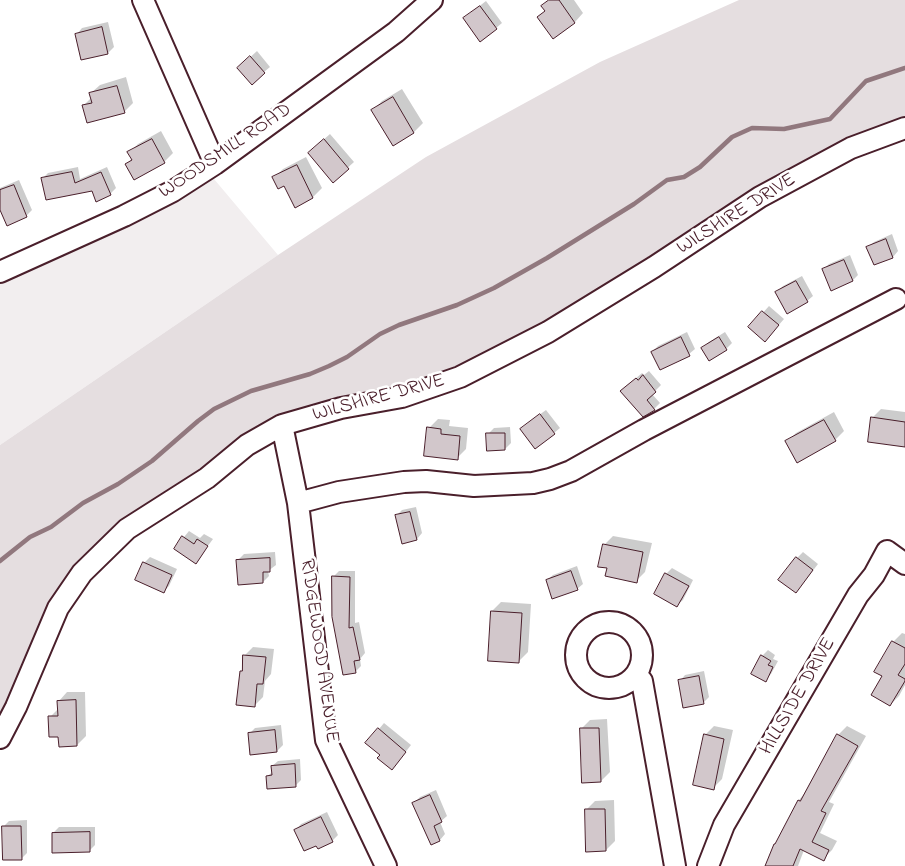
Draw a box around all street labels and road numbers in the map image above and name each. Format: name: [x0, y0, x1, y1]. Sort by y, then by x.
street label: WOODSMILL ROAD: [155, 99, 297, 205]
street label: WILSHIRE DRIVE: [673, 169, 801, 261]
street label: WILSHIRE DRIVE: [310, 370, 448, 428]
street label: RIDGEWOOD AVENUE: [293, 557, 343, 745]
street label: HILLSIDE DRIVE: [756, 634, 842, 760]

